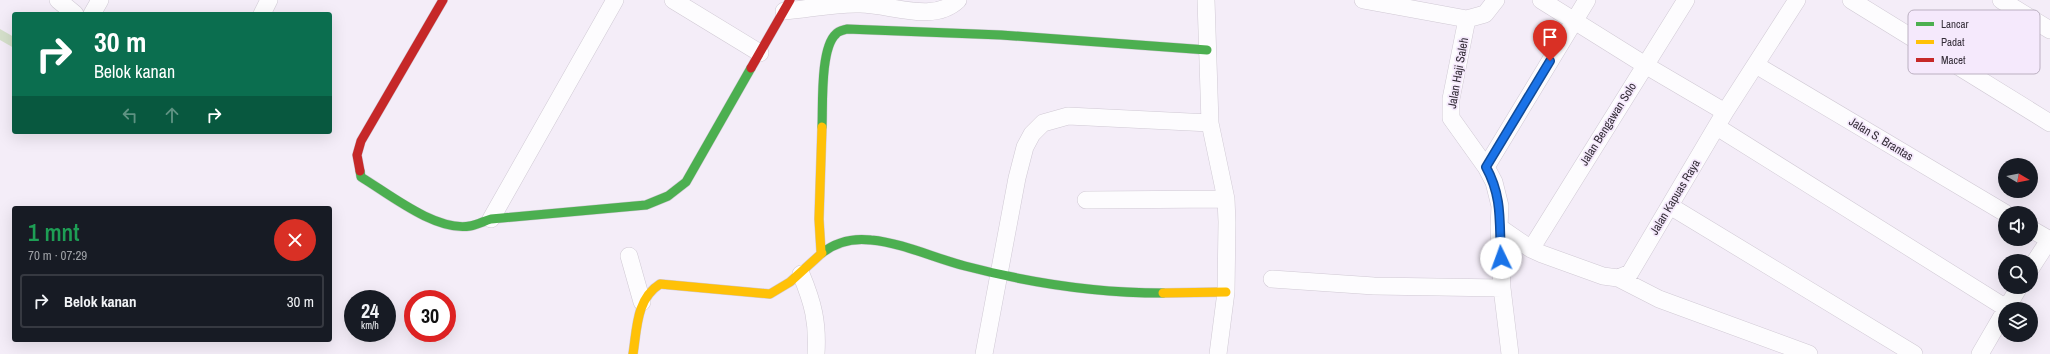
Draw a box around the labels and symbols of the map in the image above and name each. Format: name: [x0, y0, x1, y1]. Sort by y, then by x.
legend: [1908, 10, 2040, 74]
text: Lancar: [1941, 17, 1969, 31]
pin: [1533, 20, 1567, 61]
text: Padat: [1941, 35, 1965, 49]
street label: Jalan Haji Saleh: [1444, 36, 1472, 110]
text: Macet: [1941, 53, 1966, 67]
street label: Jalan Bengawan Solo: [1576, 79, 1640, 169]
street label: Jalan S. Brantas: [1846, 114, 1916, 164]
street label: Jalan Kapuas Raya: [1646, 156, 1704, 238]
north arrow: [1998, 158, 2038, 198]
position arrow: [1480, 237, 1522, 279]
speed limit sign: 30: [404, 290, 456, 342]

